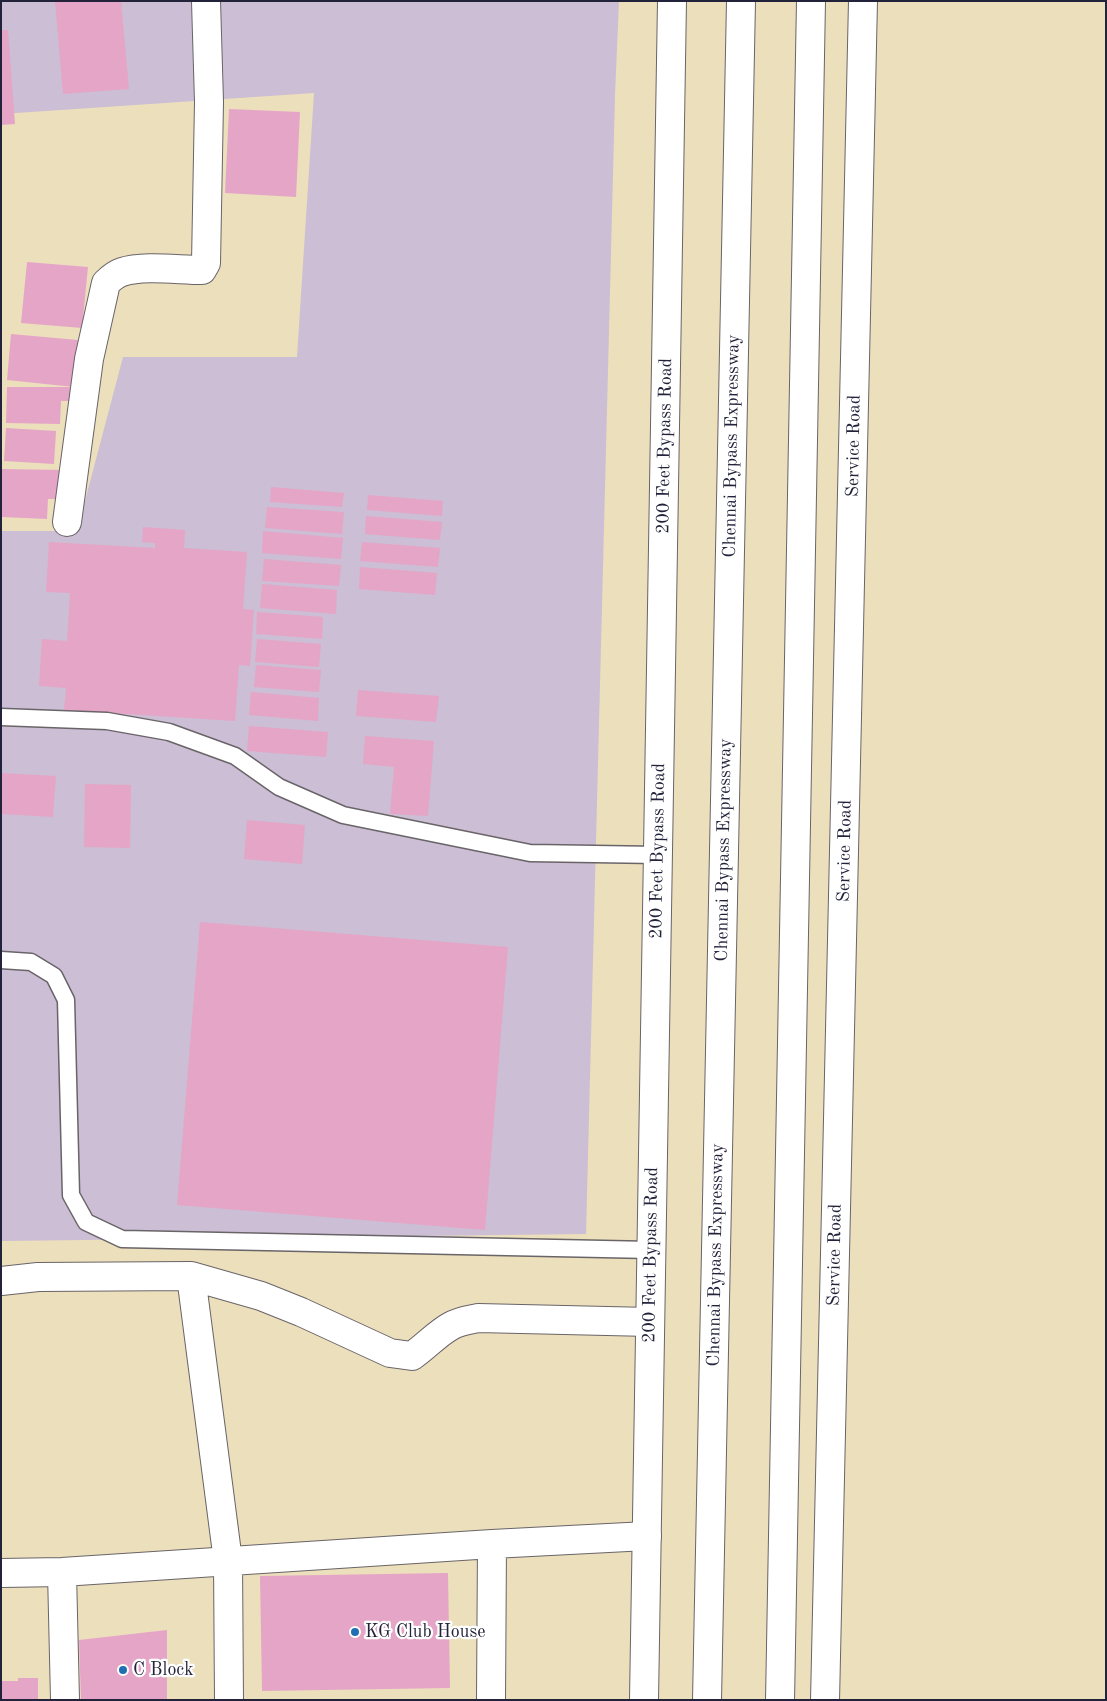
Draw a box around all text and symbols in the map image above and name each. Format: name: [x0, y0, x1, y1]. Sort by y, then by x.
street label: Chennai Bypass Expressway: [719, 334, 745, 558]
street label: 200 Feet Bypass Road: [653, 358, 677, 534]
street label: Service Road: [842, 395, 866, 497]
street label: Chennai Bypass Expressway: [711, 738, 737, 962]
street label: 200 Feet Bypass Road: [646, 763, 670, 939]
street label: Service Road: [833, 800, 857, 902]
street label: Chennai Bypass Expressway: [703, 1143, 729, 1367]
street label: 200 Feet Bypass Road: [639, 1167, 663, 1343]
street label: Service Road: [823, 1204, 847, 1306]
place label: KG Club House: [365, 1621, 485, 1643]
marker: KG Club House: [349, 1626, 361, 1638]
place label: C Block: [133, 1659, 194, 1681]
marker: C Block: [117, 1664, 129, 1676]

